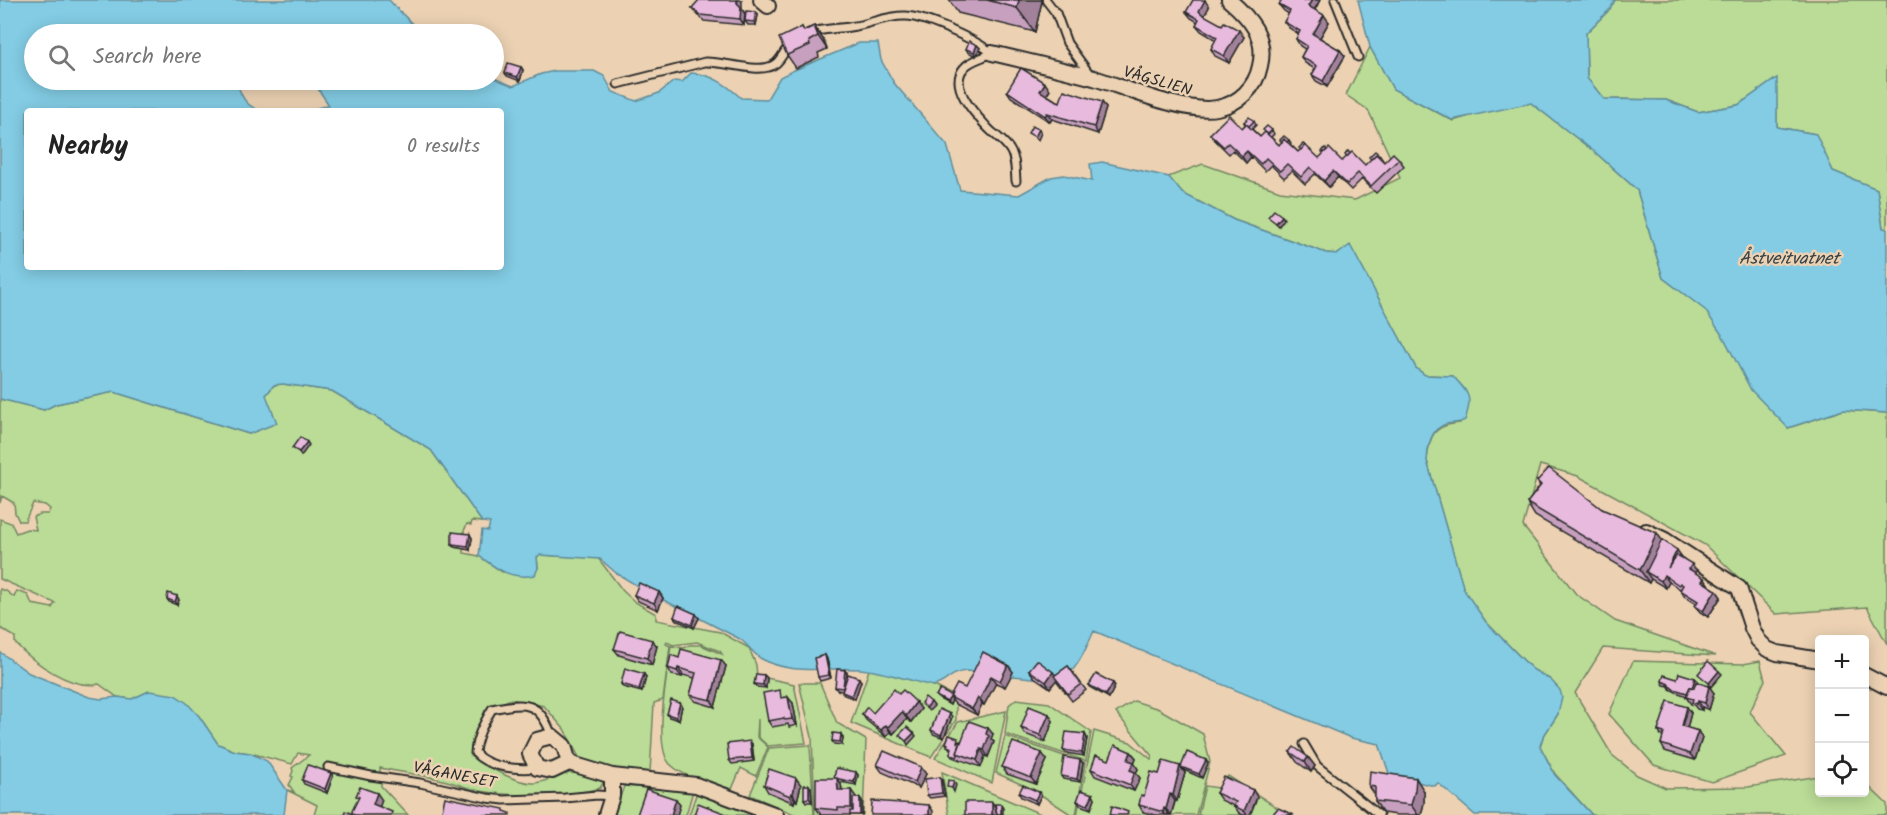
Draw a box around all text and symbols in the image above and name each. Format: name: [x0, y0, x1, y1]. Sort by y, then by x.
search box: [24, 24, 504, 90]
text: Search here: [93, 40, 201, 75]
icon: search: [45, 41, 78, 74]
street label: VÅGSLIEN: [1120, 60, 1195, 103]
text: Nearby: [48, 126, 128, 168]
text: 0 results: [407, 131, 480, 163]
water label: Åstveitvatnet: [1739, 245, 1842, 274]
map controls: [1815, 635, 1869, 797]
button: +: [1815, 635, 1869, 689]
button: −: [1815, 689, 1869, 743]
button: locate: [1815, 743, 1869, 797]
street label: VÅGANESET: [411, 755, 500, 796]

